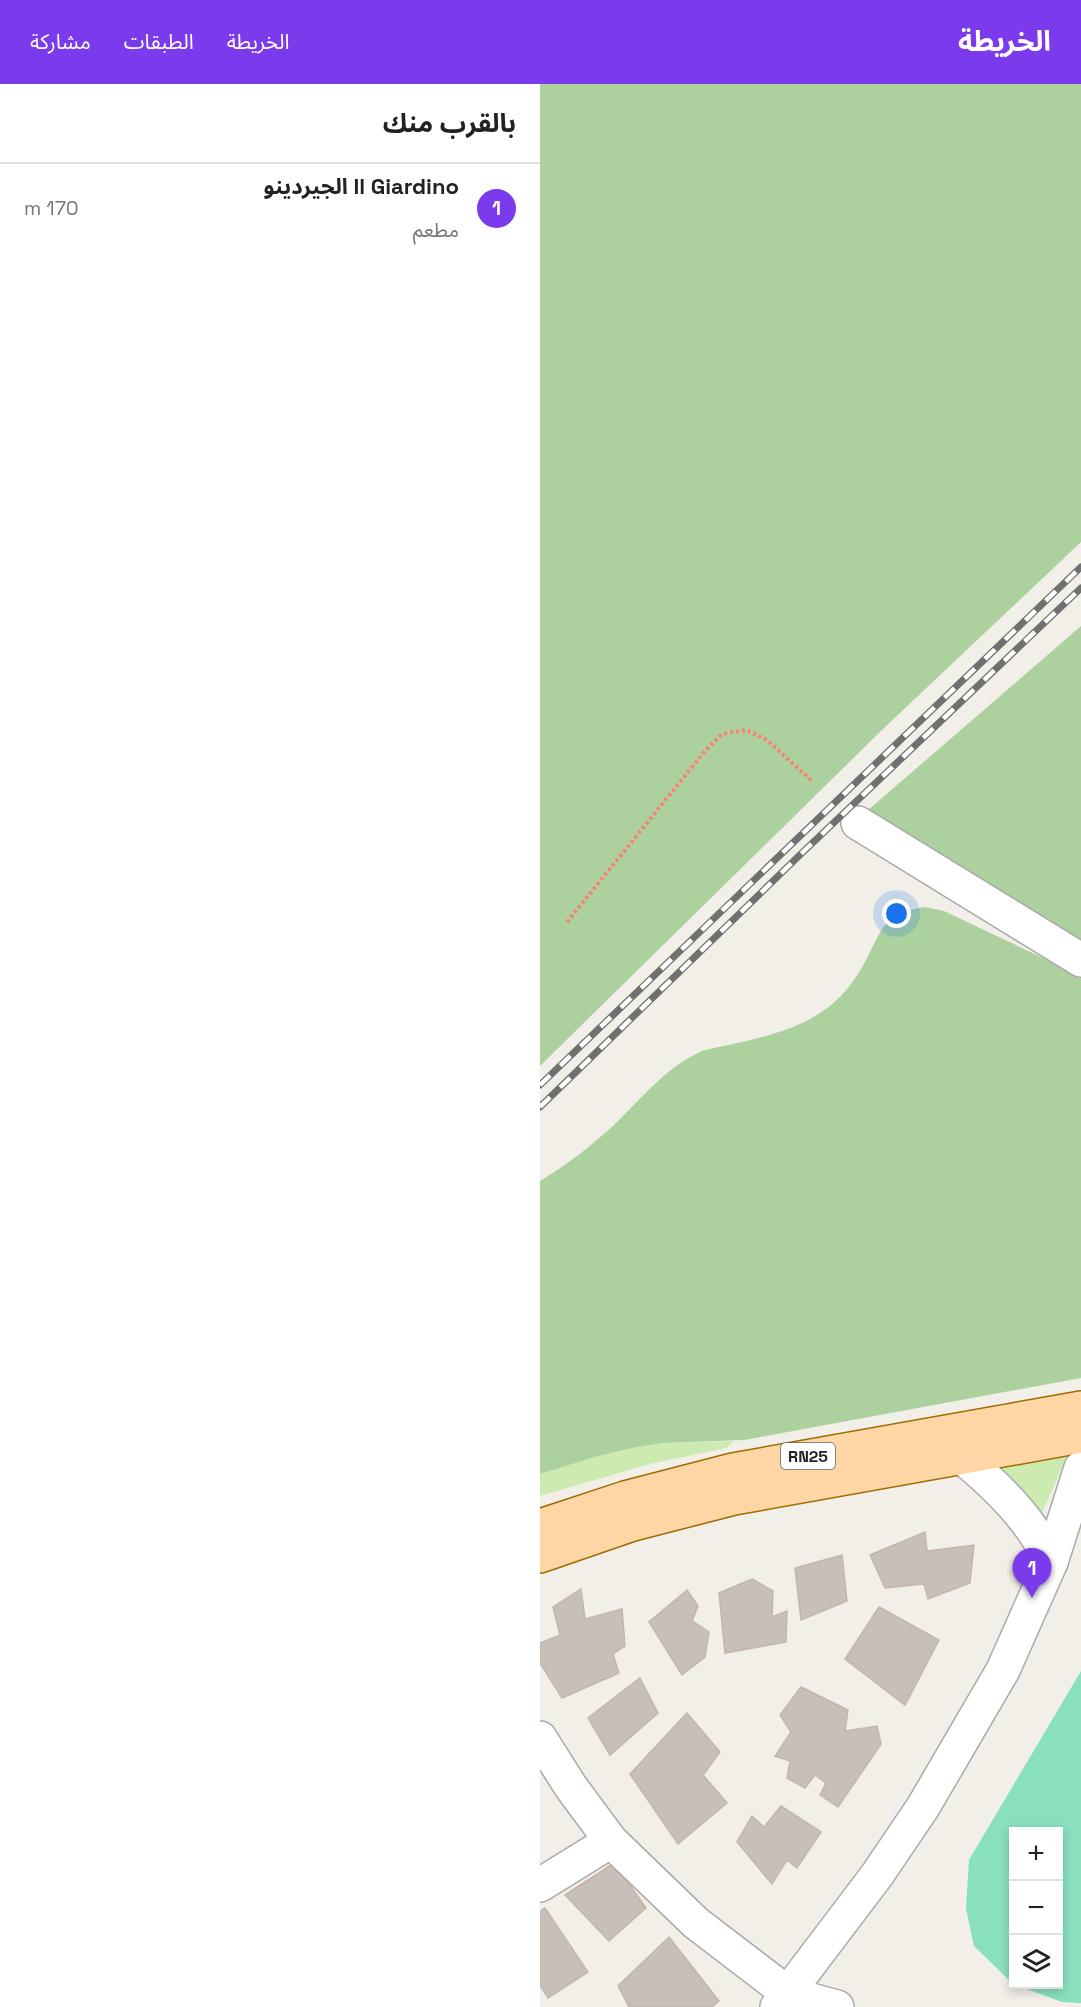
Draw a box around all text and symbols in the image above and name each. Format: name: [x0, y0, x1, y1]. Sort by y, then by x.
text: الخريطة: [958, 23, 1051, 59]
text: مشاركة: [30, 28, 91, 55]
text: الطبقات: [124, 28, 194, 55]
text: الخريطة: [227, 28, 290, 55]
text: بالقرب منك: [383, 106, 516, 140]
text: Il Giardino الجيردينو: [263, 172, 459, 200]
text: 170 m: [24, 195, 79, 221]
text: 1: [492, 195, 501, 221]
text: مطعم: [413, 217, 459, 243]
your location: [882, 899, 911, 928]
road number: RN25: [781, 1443, 835, 1469]
pin: 1: [1012, 1548, 1052, 1598]
map controls: [1009, 1827, 1063, 1989]
button: +: [1009, 1827, 1063, 1881]
button: −: [1009, 1881, 1063, 1935]
button: layers: [1009, 1935, 1063, 1989]

